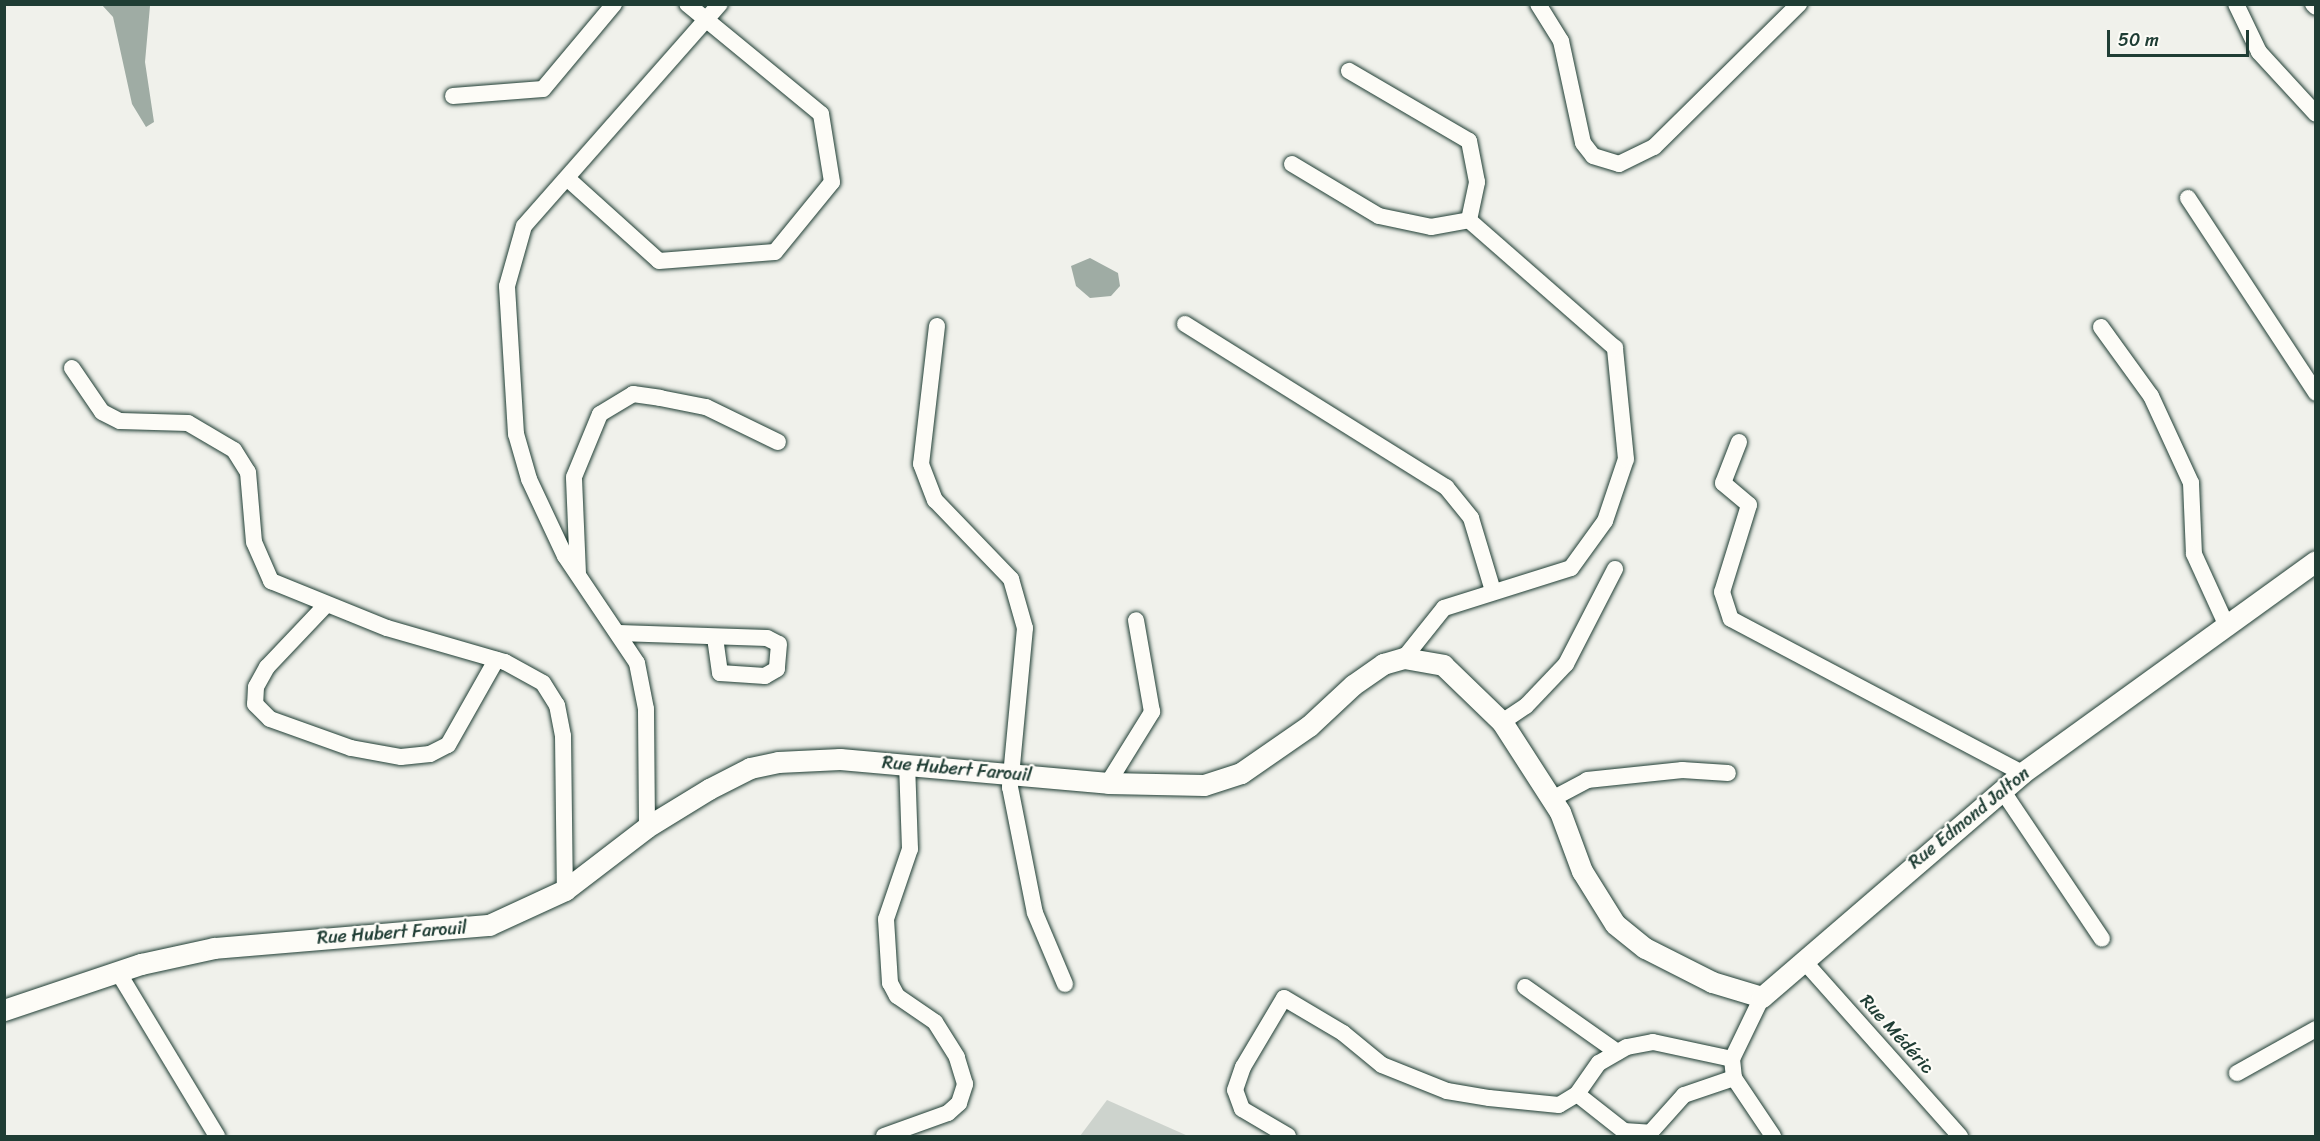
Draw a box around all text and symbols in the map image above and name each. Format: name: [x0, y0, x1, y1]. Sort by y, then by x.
scale bar: [2110, 18, 2252, 56]
text: 50 m: [2118, 24, 2159, 56]
street label: Rue Hubert Farouil: [881, 752, 1033, 786]
street label: Rue Edmond Jalton: [1904, 762, 2034, 874]
street label: Rue Hubert Farouil: [316, 917, 468, 949]
street label: Rue Médéric: [1856, 990, 1938, 1078]

